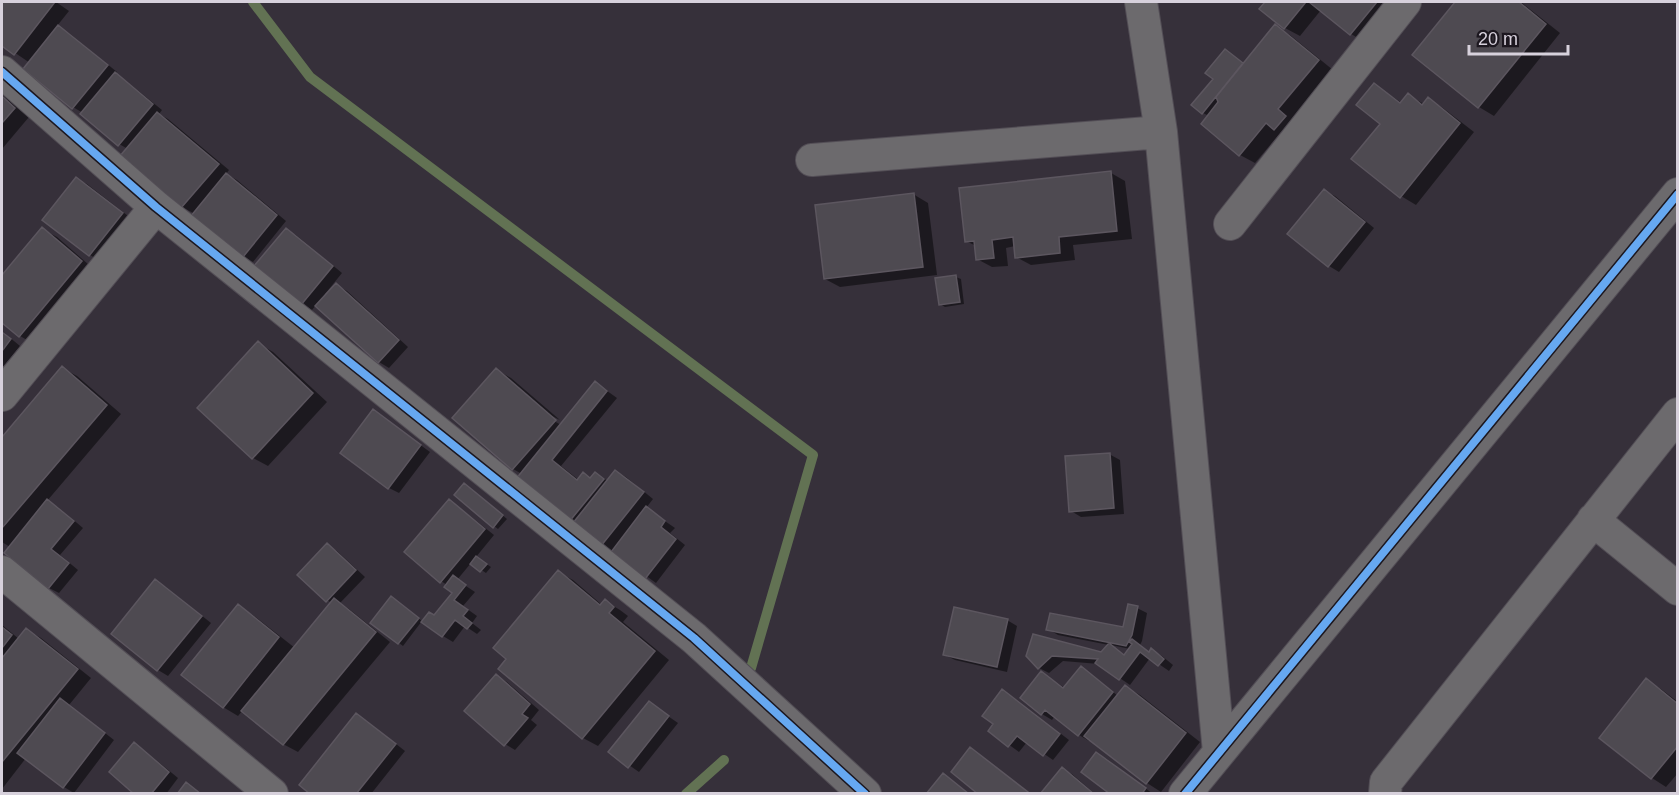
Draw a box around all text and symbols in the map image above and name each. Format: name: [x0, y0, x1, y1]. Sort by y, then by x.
scale bar: [1469, 18, 1568, 56]
text: 20 m: [1478, 29, 1518, 49]

